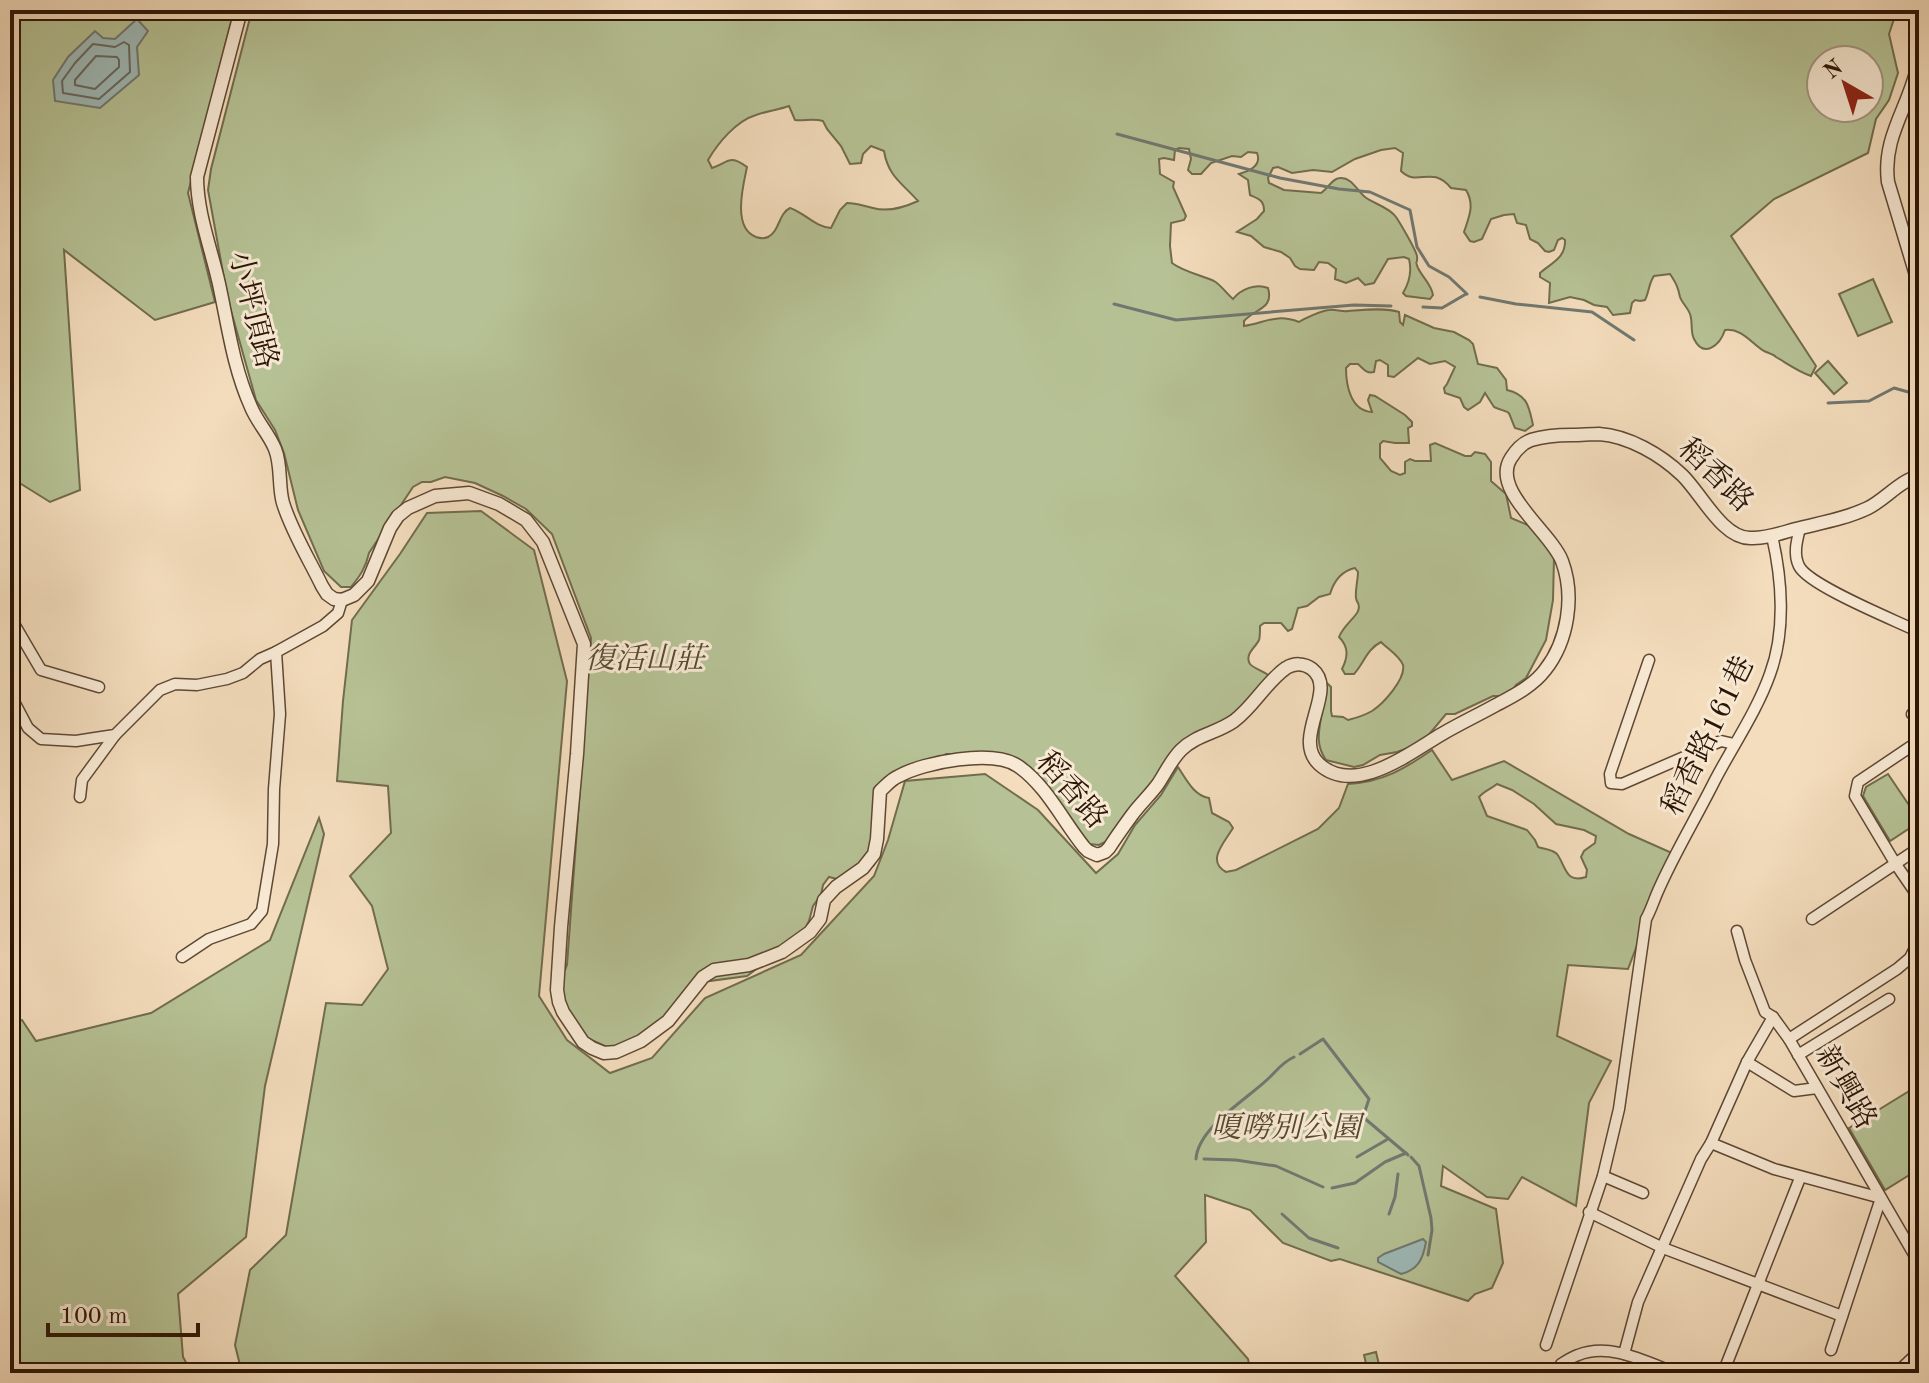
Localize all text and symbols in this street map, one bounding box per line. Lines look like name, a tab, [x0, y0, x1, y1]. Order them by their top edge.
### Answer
north arrow	[1805, 44, 1885, 124]
text: N	[1820, 56, 1847, 84]
street label: 小坪頂路	[223, 247, 284, 372]
street label: 稻香路	[1672, 432, 1760, 518]
park label: 復活山莊	[585, 642, 710, 675]
street label: 稻香路161巷	[1655, 651, 1760, 820]
street label: 稻香路	[1030, 745, 1114, 835]
street label: 新興路	[1810, 1040, 1883, 1134]
park label: 嗄嘮別公園	[1211, 1111, 1365, 1144]
scale bar	[48, 1287, 198, 1337]
text: 100 m	[60, 1305, 128, 1329]

